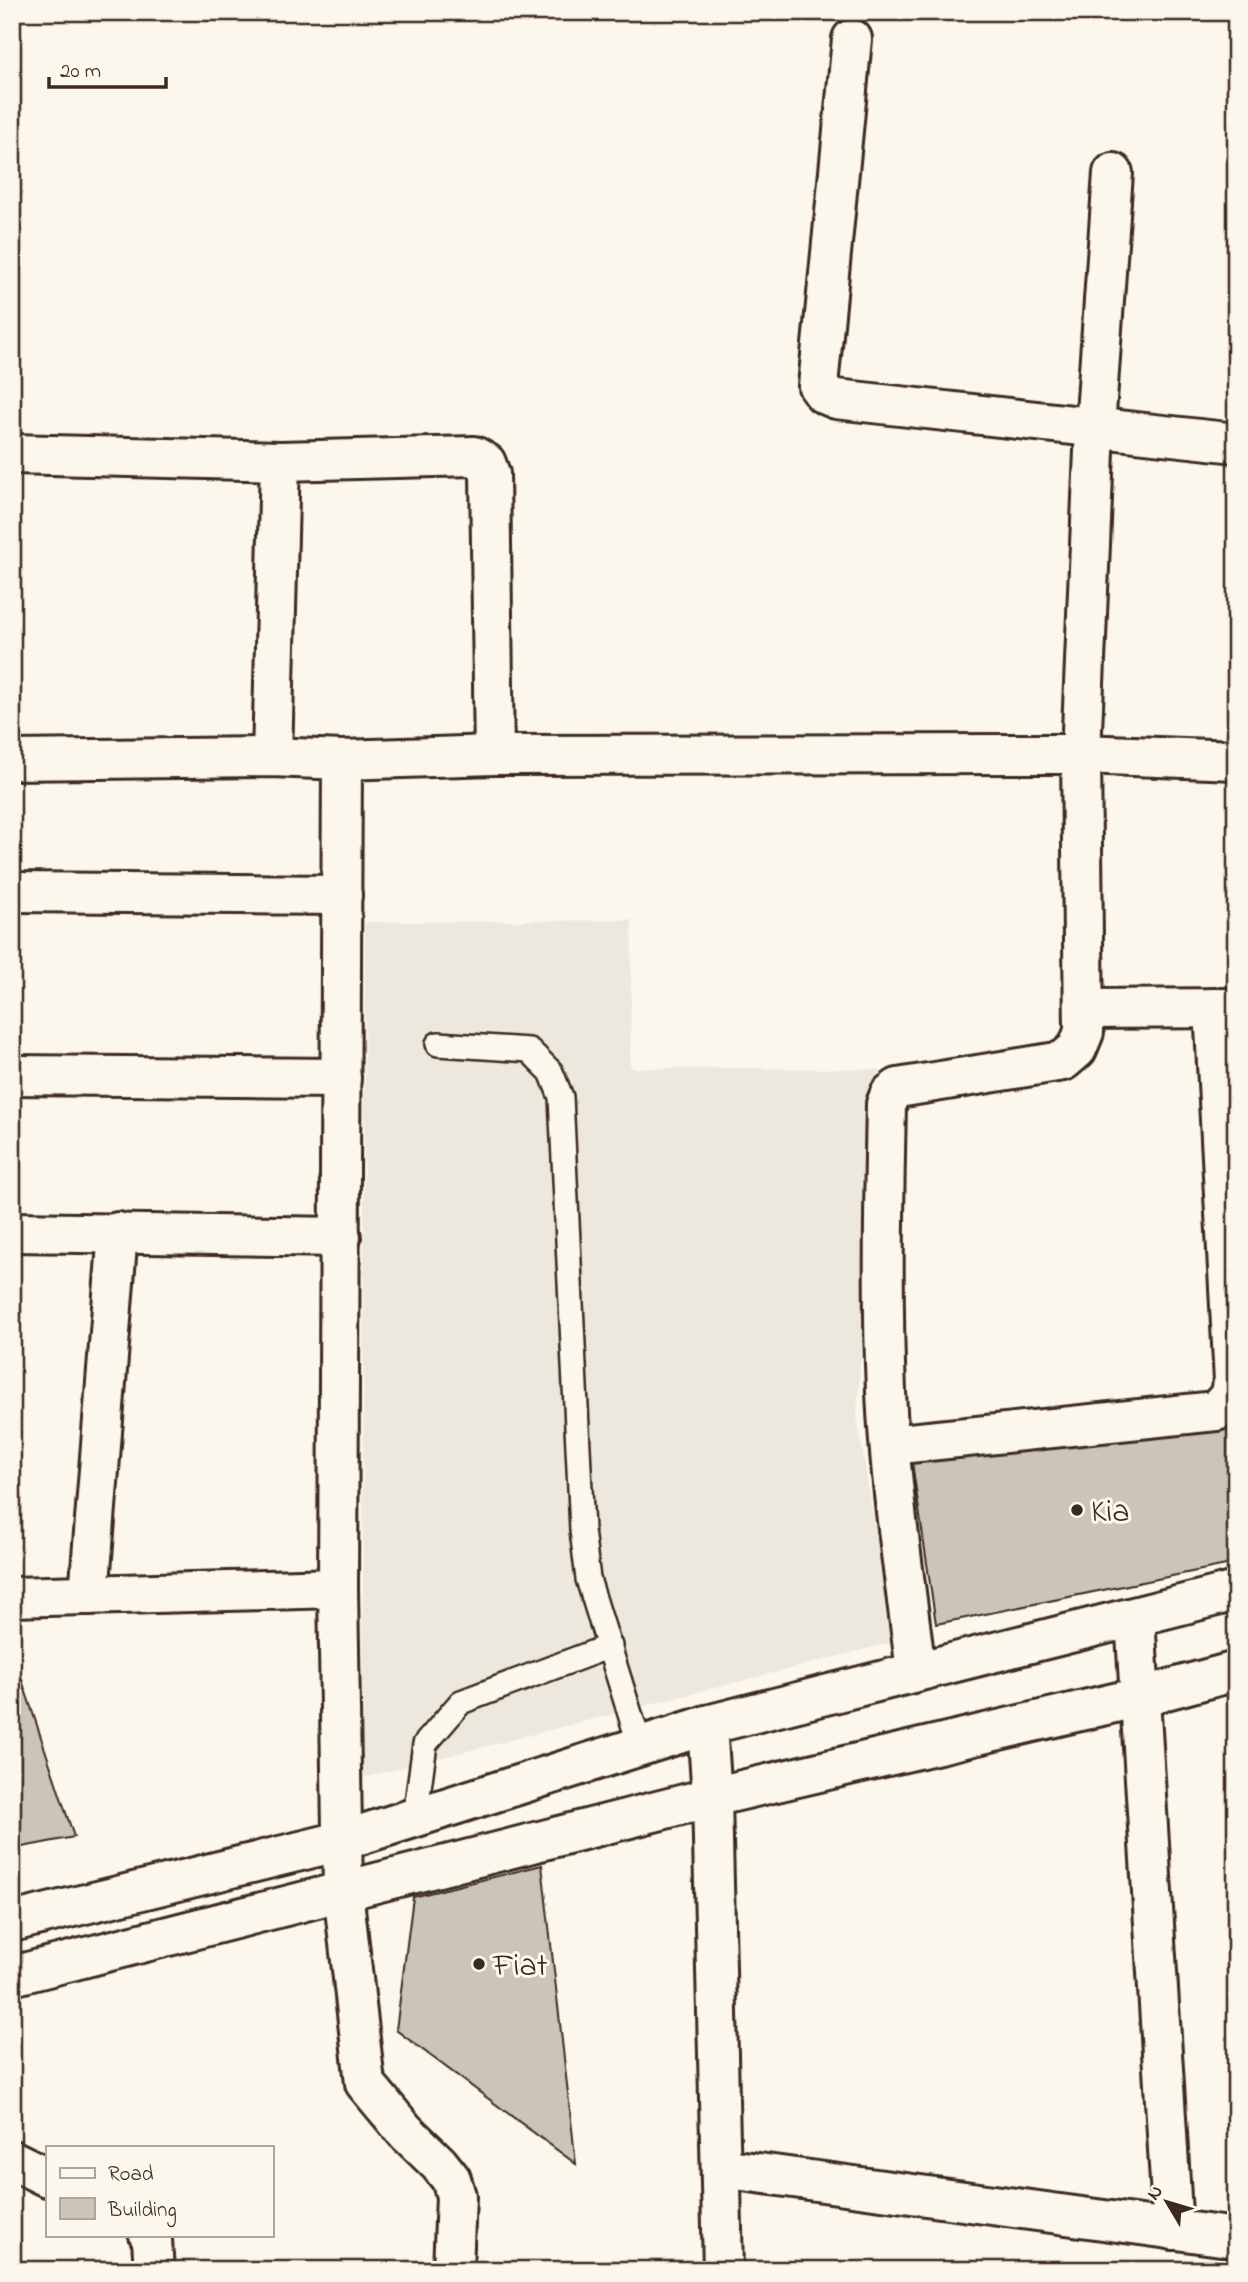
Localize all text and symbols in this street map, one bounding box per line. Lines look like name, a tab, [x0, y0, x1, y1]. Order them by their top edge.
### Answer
scale bar	[49, 46, 166, 90]
text: 20 m	[60, 57, 101, 87]
place label: Kia	[1091, 1490, 1130, 1537]
marker: Kia	[1069, 1502, 1085, 1518]
place label: Fiat	[492, 1944, 548, 1991]
marker: Fiat	[471, 1956, 487, 1972]
legend	[46, 2146, 273, 2236]
text: Road	[108, 2160, 154, 2190]
north arrow	[1132, 2166, 1202, 2236]
text: N	[1141, 2180, 1170, 2206]
text: Building	[107, 2196, 177, 2228]

